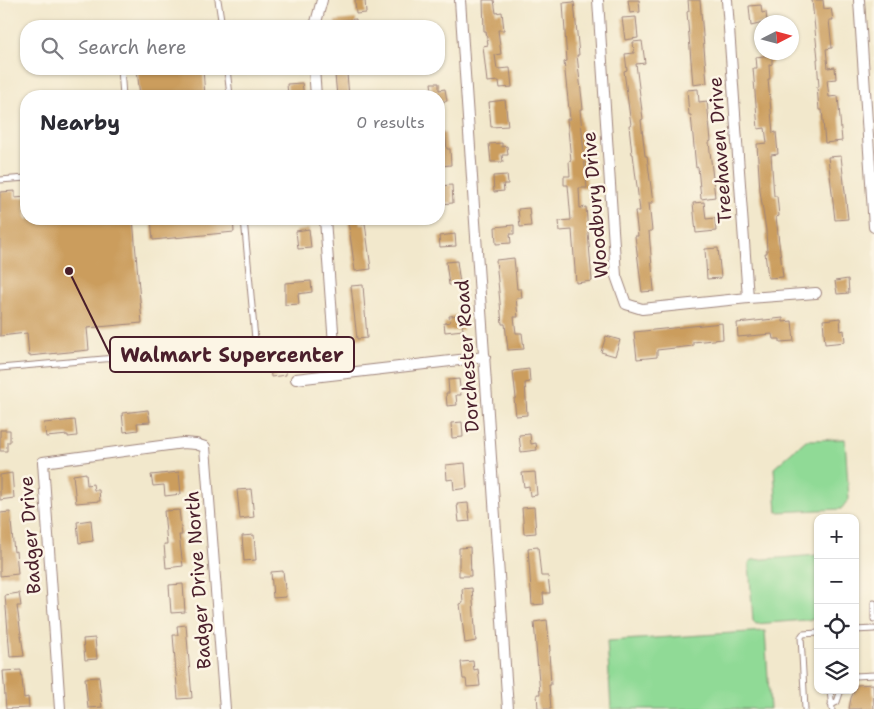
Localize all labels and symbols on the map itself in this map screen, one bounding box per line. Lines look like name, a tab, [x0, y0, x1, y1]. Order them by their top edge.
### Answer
north arrow	[754, 15, 799, 60]
street label: Treehaven Drive	[702, 76, 738, 224]
street label: Woodbury Drive	[576, 131, 614, 279]
street label: Dorchester Road	[449, 279, 485, 433]
callout: Walmart Supercenter	[110, 337, 354, 372]
text: Walmart Supercenter	[120, 342, 344, 368]
street label: Badger Drive	[13, 475, 47, 595]
street label: Badger Drive North	[179, 490, 217, 670]

